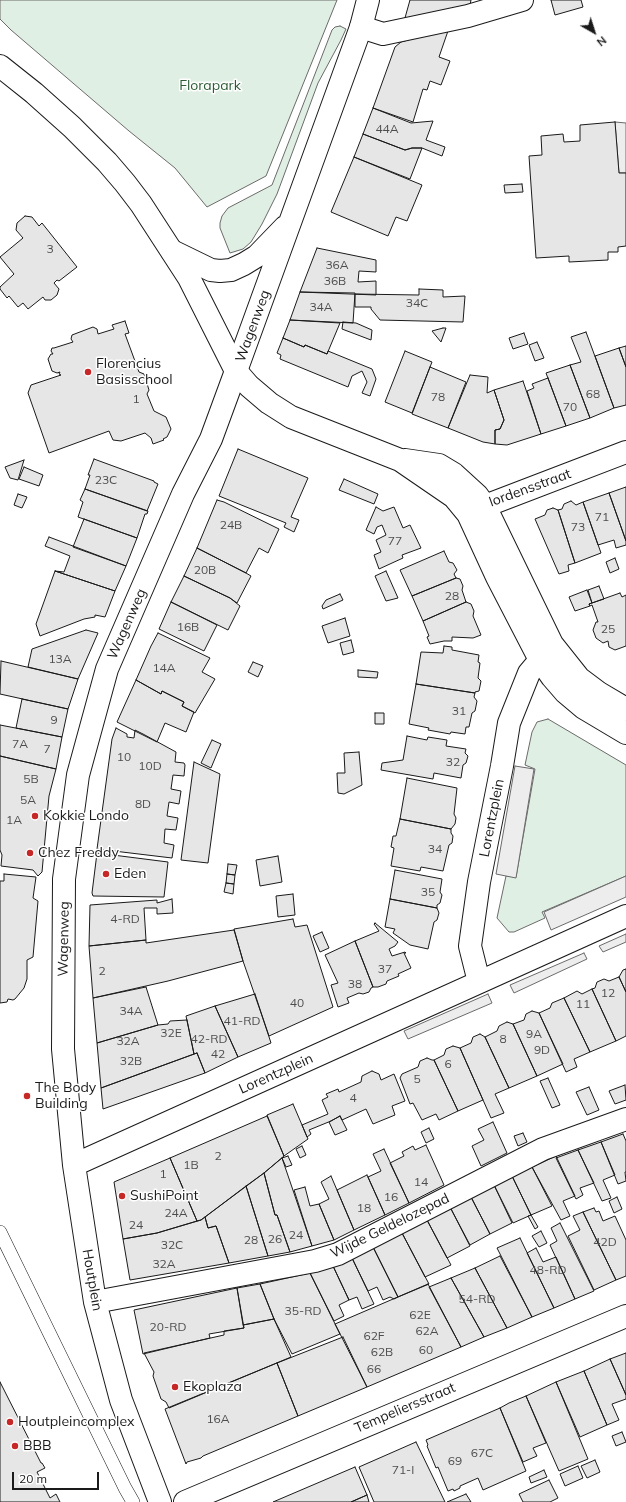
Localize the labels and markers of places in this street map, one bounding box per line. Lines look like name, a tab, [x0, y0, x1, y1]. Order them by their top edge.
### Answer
place label: Florencius Basisschool	[96, 356, 173, 388]
marker: Florencius Basisschool	[83, 367, 93, 377]
place label: Kokkie Londo	[43, 808, 129, 824]
marker: Kokkie Londo	[30, 811, 40, 821]
place label: Chez Freddy	[38, 845, 119, 861]
marker: Chez Freddy	[25, 848, 35, 858]
place label: Eden	[114, 866, 146, 882]
marker: Eden	[101, 869, 111, 879]
place label: The Body Building	[35, 1080, 96, 1112]
marker: The Body Building	[22, 1091, 32, 1101]
place label: SushiPoint	[130, 1188, 199, 1204]
marker: SushiPoint	[117, 1191, 127, 1201]
place label: Ekoplaza	[183, 1379, 242, 1395]
marker: Ekoplaza	[170, 1382, 180, 1392]
place label: Houtpleincomplex	[18, 1414, 134, 1430]
marker: Houtpleincomplex	[5, 1417, 15, 1427]
place label: BBB	[23, 1438, 52, 1454]
marker: BBB	[10, 1441, 20, 1451]

